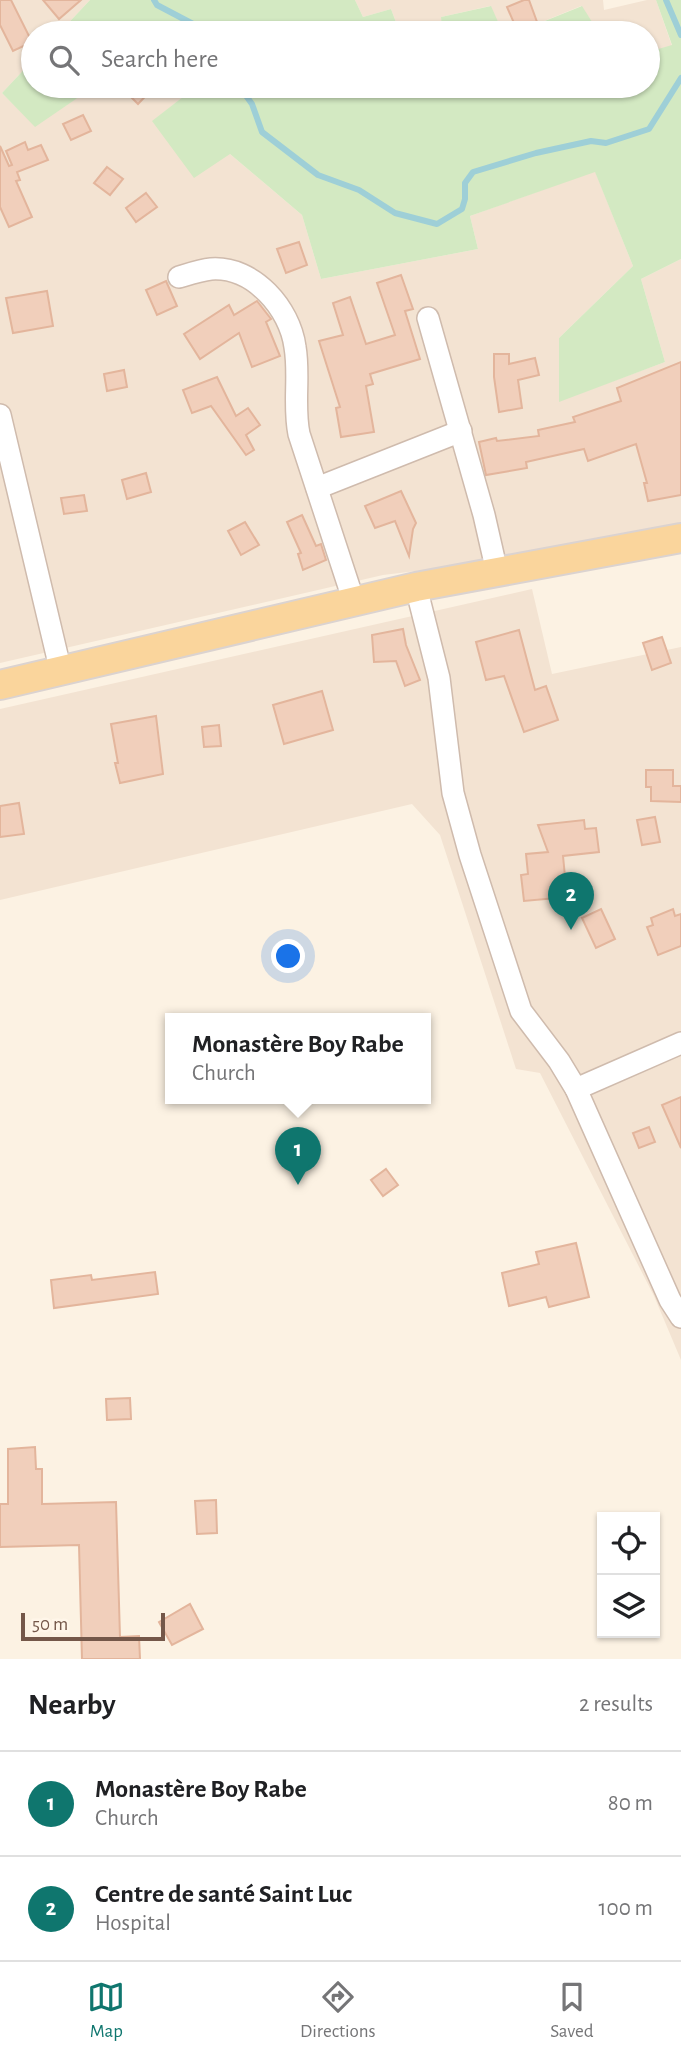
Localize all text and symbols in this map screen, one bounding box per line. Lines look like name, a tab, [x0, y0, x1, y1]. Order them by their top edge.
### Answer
search box	[21, 21, 660, 98]
icon: search	[45, 41, 83, 79]
text: Search here	[101, 46, 219, 72]
pin: 2	[548, 872, 594, 930]
your location	[271, 939, 305, 973]
popup	[165, 1013, 431, 1104]
text: Monastère Boy Rabe	[192, 1031, 404, 1057]
text: Church	[192, 1062, 256, 1085]
pin: 1	[275, 1127, 321, 1185]
map controls	[597, 1512, 660, 1638]
button: locate	[597, 1512, 660, 1575]
button: layers	[597, 1575, 660, 1638]
scale bar	[21, 1610, 164, 1642]
text: 50 m	[32, 1615, 68, 1634]
text: Nearby	[28, 1690, 116, 1720]
text: 2 results	[579, 1693, 653, 1716]
text: Monastère Boy Rabe	[95, 1776, 307, 1802]
text: 1	[47, 1792, 55, 1815]
text: 80 m	[608, 1792, 653, 1815]
text: Church	[95, 1807, 159, 1830]
text: Centre de santé Saint Luc	[95, 1881, 352, 1907]
text: 2	[46, 1897, 56, 1920]
text: 100 m	[599, 1897, 653, 1920]
text: Hospital	[95, 1912, 171, 1935]
tab: Map	[87, 1978, 125, 2043]
tab: Directions	[300, 1978, 376, 2043]
tab: Saved	[550, 1978, 594, 2043]

